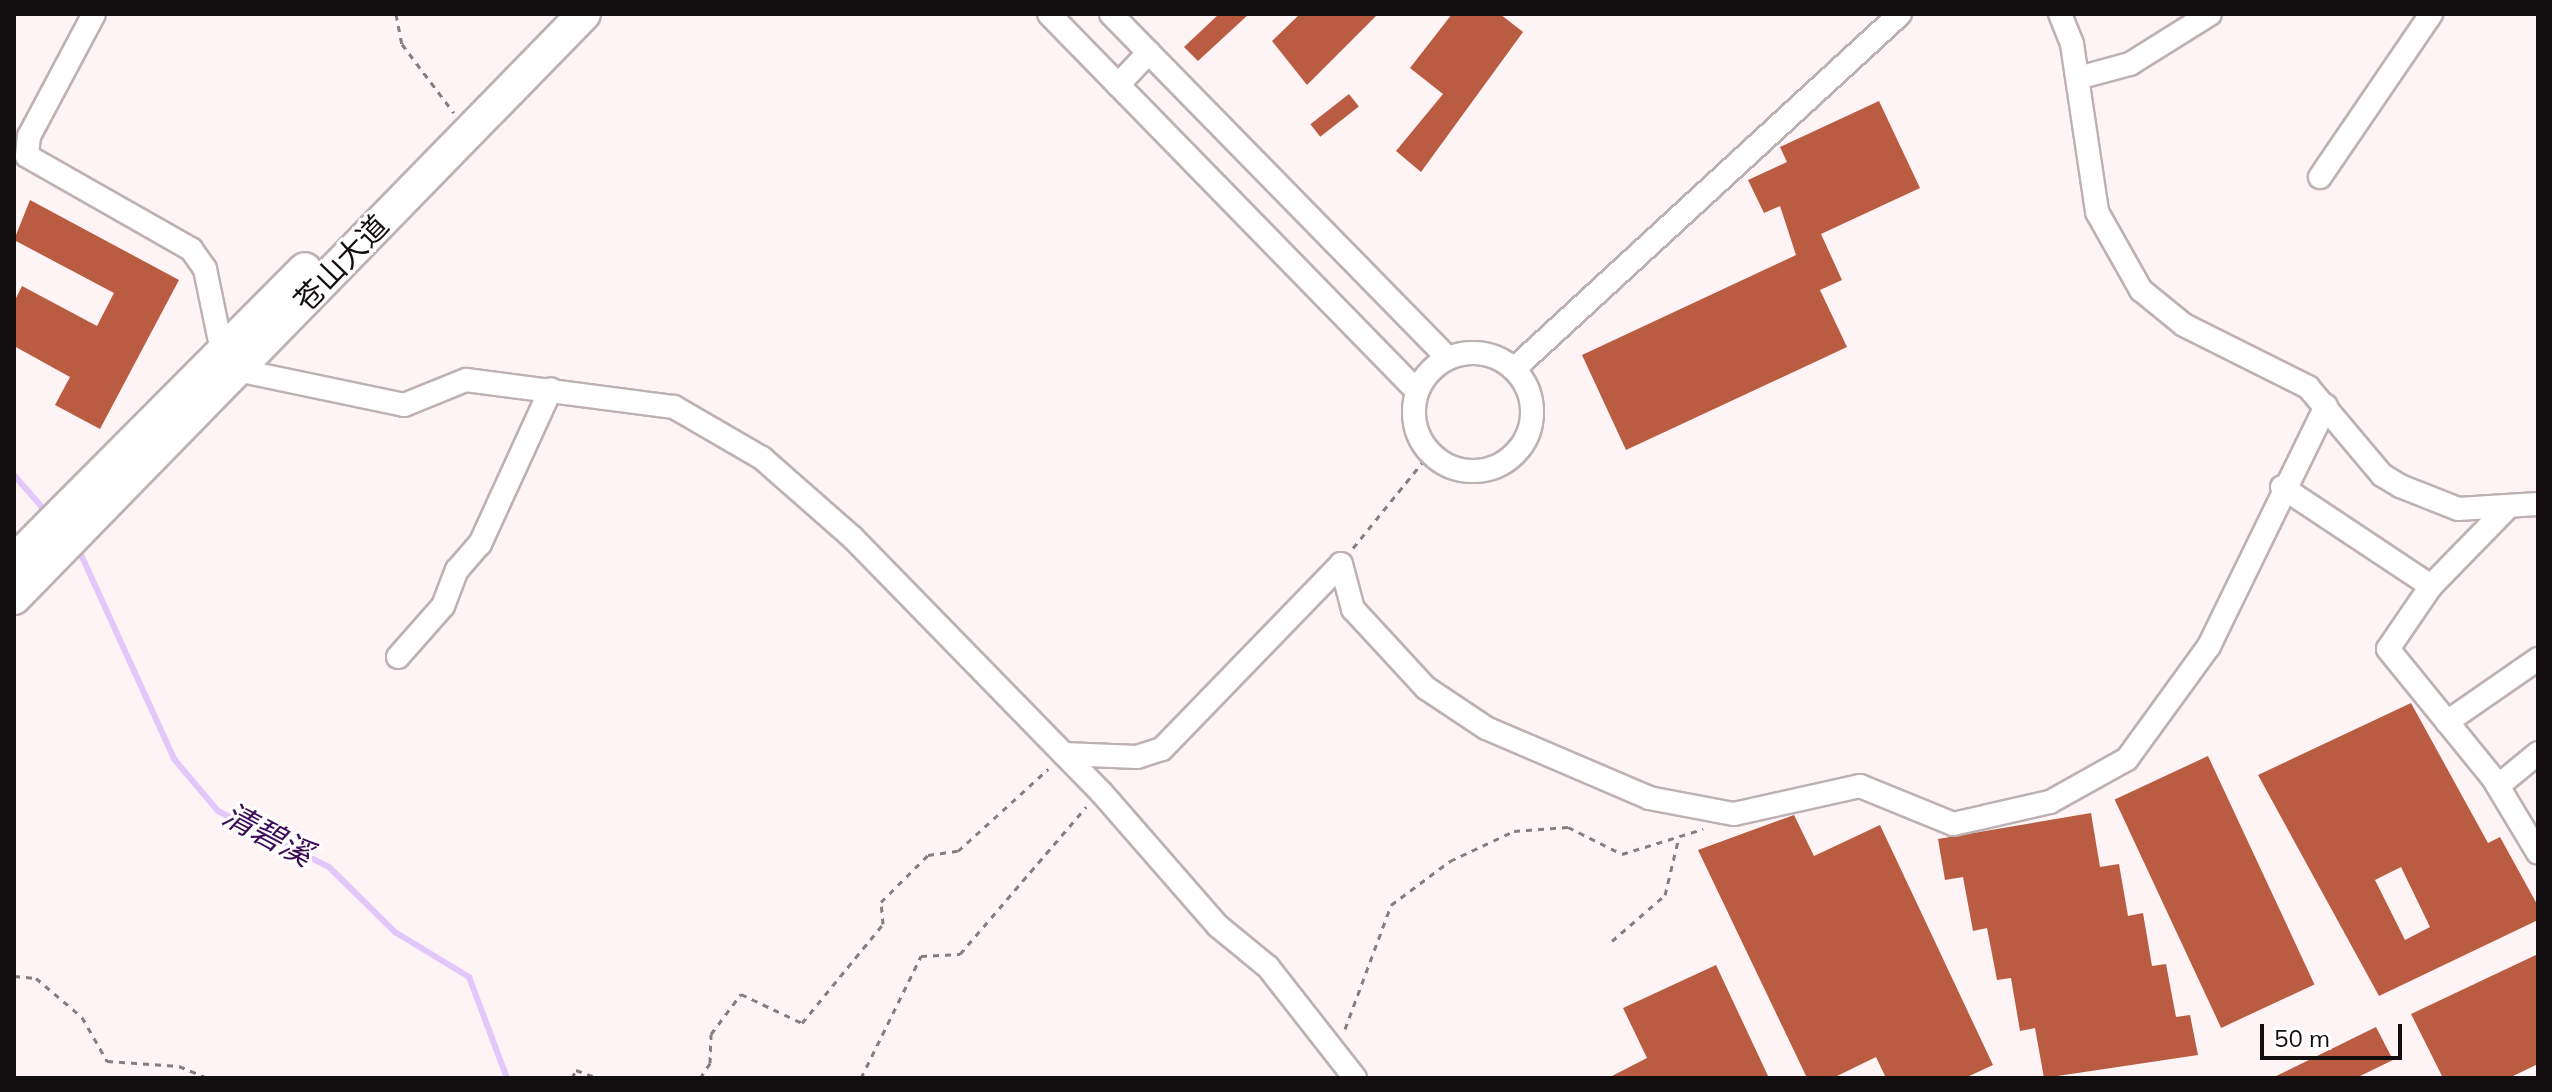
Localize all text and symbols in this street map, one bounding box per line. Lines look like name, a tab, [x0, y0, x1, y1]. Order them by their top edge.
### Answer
street label: 苍山大道	[286, 207, 396, 319]
water label: 清碧溪	[217, 795, 319, 873]
scale bar	[2264, 1008, 2406, 1058]
text: 50 m	[2274, 1023, 2330, 1053]

